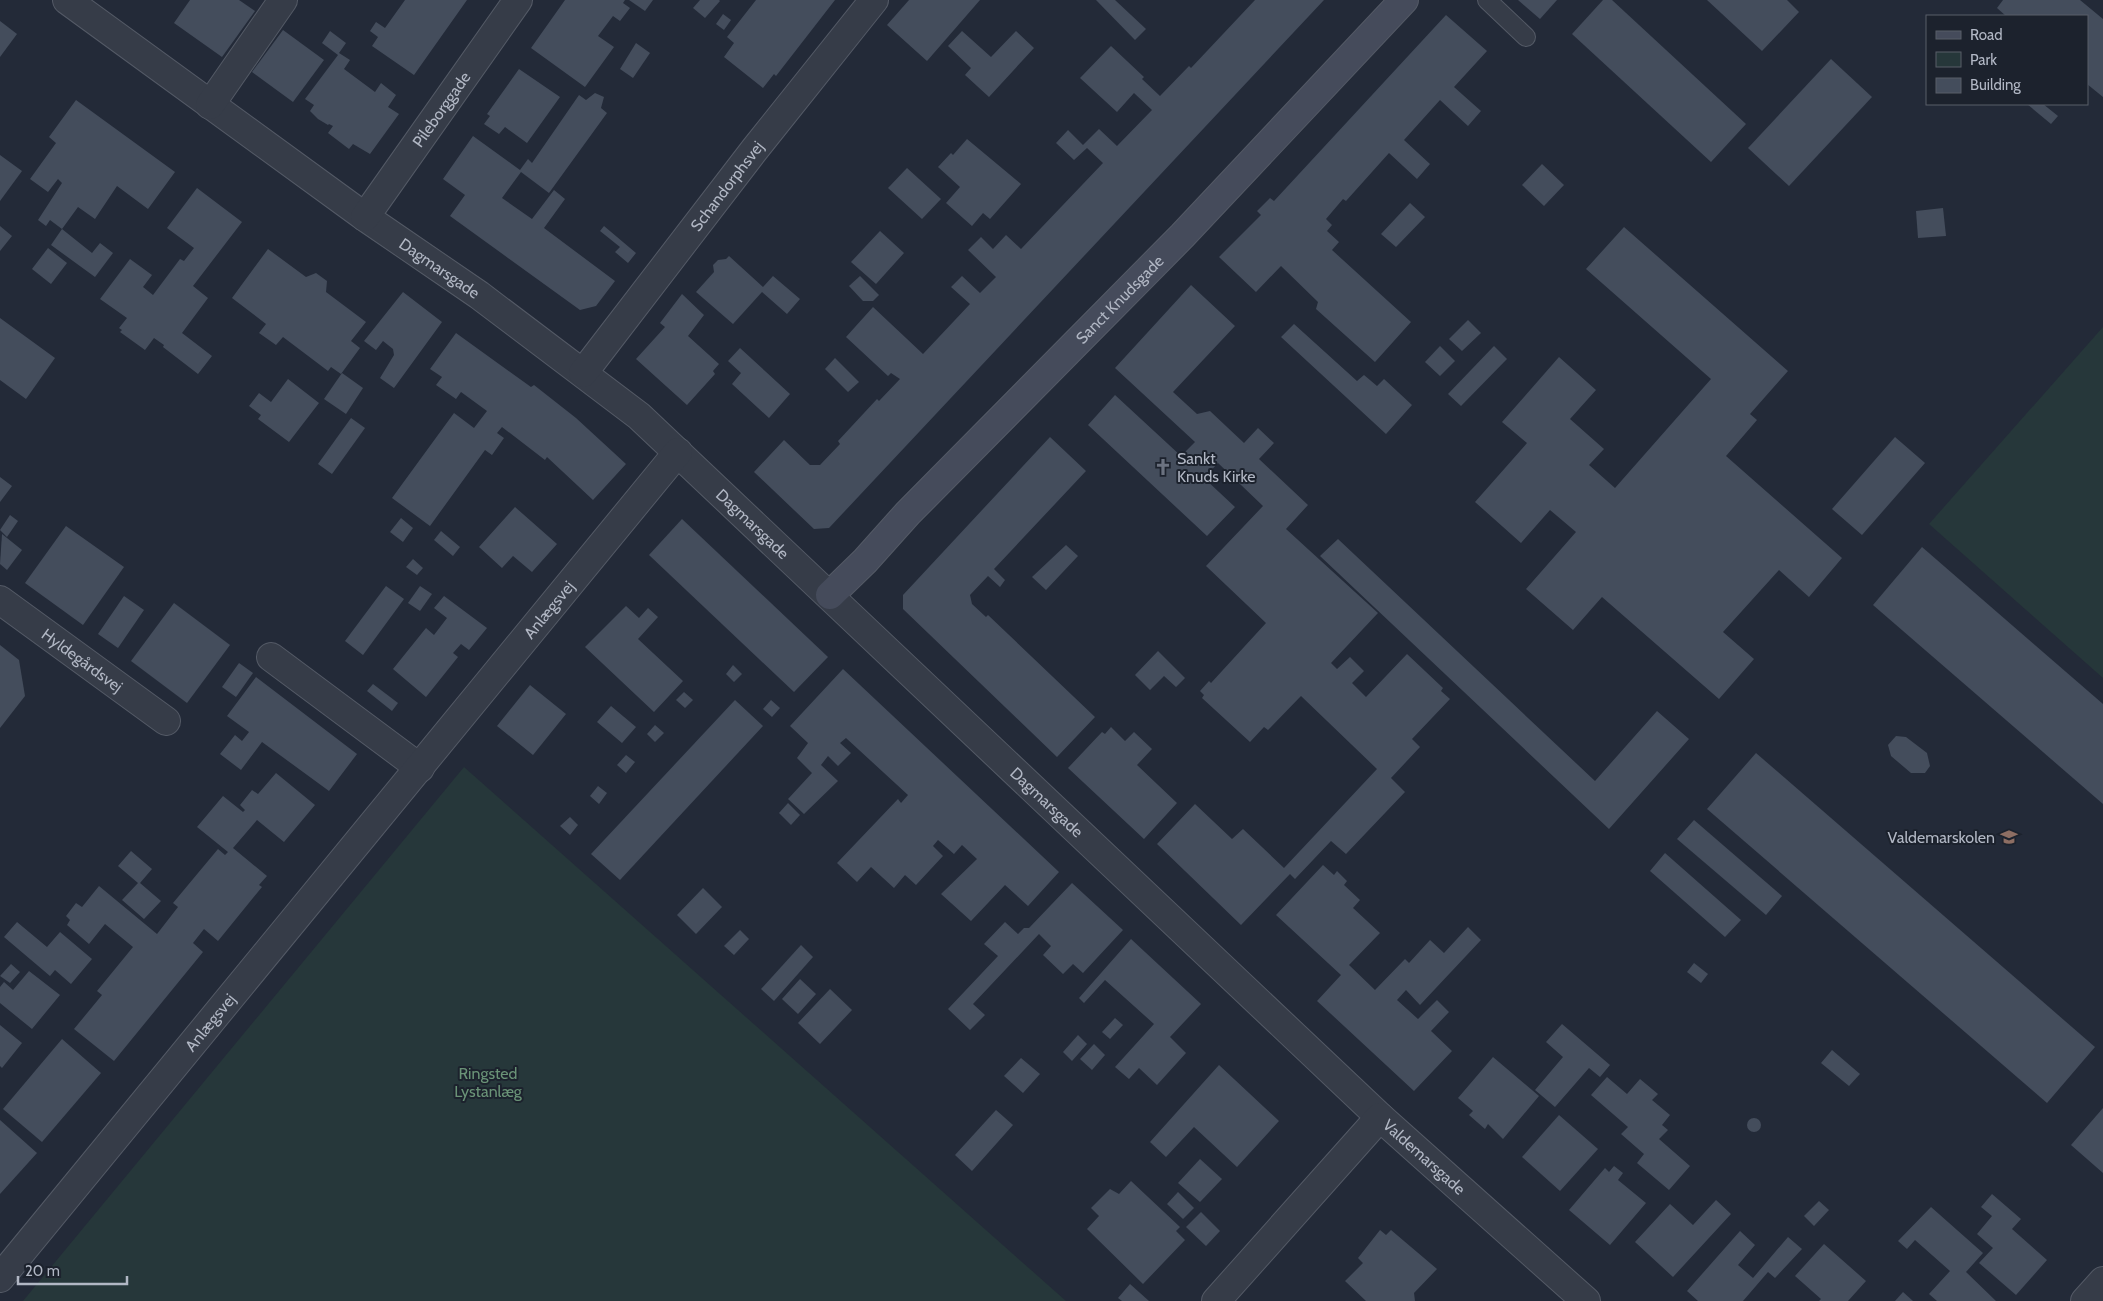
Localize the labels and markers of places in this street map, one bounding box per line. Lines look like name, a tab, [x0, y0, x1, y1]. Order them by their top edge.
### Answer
place label: Sankt Knuds Kirke	[1177, 449, 1255, 486]
church icon: Sankt Knuds Kirke	[1153, 457, 1173, 477]
school or university icon: Valdemarskolen	[1999, 827, 2019, 847]
place label: Valdemarskolen	[1888, 828, 1995, 847]

